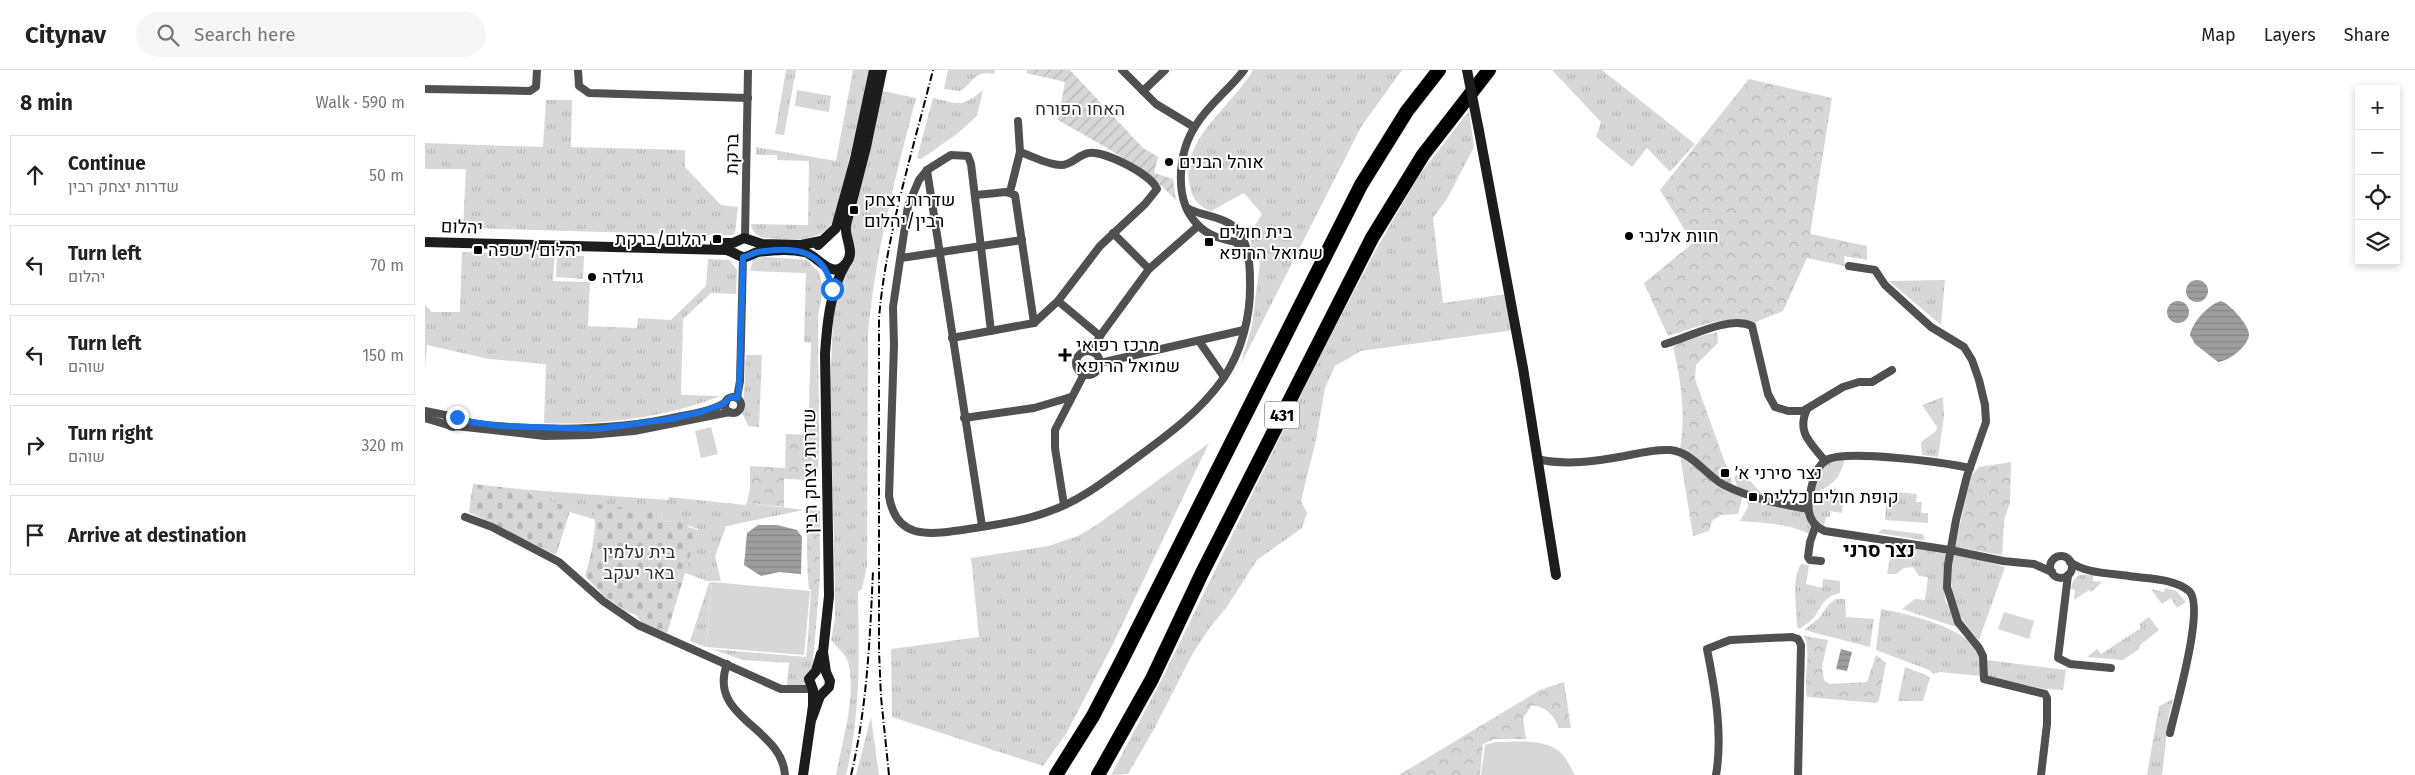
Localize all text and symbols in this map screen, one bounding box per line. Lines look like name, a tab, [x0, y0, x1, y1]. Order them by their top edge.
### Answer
search box	[136, 12, 486, 57]
text: Citynav	[25, 21, 106, 49]
icon: search	[154, 21, 182, 49]
text: Search here	[194, 23, 296, 46]
text: Map	[2201, 24, 2236, 46]
text: Layers	[2264, 24, 2316, 46]
text: Share	[2344, 24, 2390, 46]
map controls	[2355, 85, 2400, 265]
button: +	[2355, 85, 2400, 130]
text: 8 min	[20, 90, 73, 116]
text: Walk · 590 m	[315, 93, 405, 112]
park label: האחו הפורח	[1035, 98, 1125, 120]
button: −	[2355, 130, 2400, 175]
street label: ברקת	[721, 133, 743, 175]
place label: אוהל הבנים	[1179, 151, 1264, 173]
text: Continue	[68, 152, 146, 175]
marker: אוהל הבנים	[1163, 156, 1175, 168]
icon: ahead	[21, 161, 49, 189]
text: 50 m	[369, 166, 404, 185]
button: locate	[2355, 175, 2400, 220]
text: שדרות יצחק רבין	[68, 177, 179, 196]
place label: שדרות יצחק רבין/יהלום	[864, 189, 955, 232]
marker: שדרות יצחק רבין/יהלום	[848, 204, 860, 216]
street label: יהלום	[441, 215, 483, 239]
button: layers	[2355, 220, 2400, 265]
place label: בית חולים שמואל הרופא	[1219, 221, 1323, 264]
place label: חוות אלנבי	[1639, 225, 1719, 247]
place label: יהלום/ברקת	[615, 228, 707, 250]
marker: חוות אלנבי	[1623, 230, 1635, 242]
marker: יהלום/ברקת	[711, 233, 723, 245]
marker: בית חולים שמואל הרופא	[1203, 236, 1215, 248]
place label: יהלום/ישפה	[488, 239, 581, 261]
text: Turn left	[68, 242, 142, 265]
marker: יהלום/ישפה	[472, 244, 484, 256]
icon: left	[21, 251, 49, 279]
text: 70 m	[370, 256, 404, 275]
place label: גולדה	[602, 266, 644, 288]
text: יהלום	[68, 267, 105, 286]
marker: גולדה	[586, 271, 598, 283]
route start	[821, 278, 844, 301]
text: Turn left	[68, 332, 142, 355]
place label: מרכז רפואי שמואל הרופא	[1076, 334, 1180, 377]
icon: left	[21, 341, 49, 369]
text: 150 m	[362, 346, 404, 365]
marker: מרכז רפואי שמואל הרופא	[1058, 348, 1072, 362]
text: שוהם	[68, 357, 105, 376]
road number: 431	[1265, 402, 1299, 428]
route end	[446, 406, 469, 429]
street label: שדרות יצחק רבין	[798, 408, 822, 534]
text: Turn right	[68, 422, 153, 445]
icon: right	[21, 431, 49, 459]
text: 320 m	[361, 436, 404, 455]
text: שוהם	[68, 447, 105, 466]
place label: נצר סירני א׳	[1735, 462, 1822, 484]
marker: נצר סירני א׳	[1719, 467, 1731, 479]
place label: קופת חולים כללית	[1763, 486, 1899, 508]
marker: קופת חולים כללית	[1747, 491, 1759, 503]
icon: arrive	[21, 521, 49, 549]
text: Arrive at destination	[68, 524, 247, 547]
district label: נצר סרני	[1843, 538, 1915, 562]
park label: בית עלמין באר יעקב	[603, 541, 676, 584]

